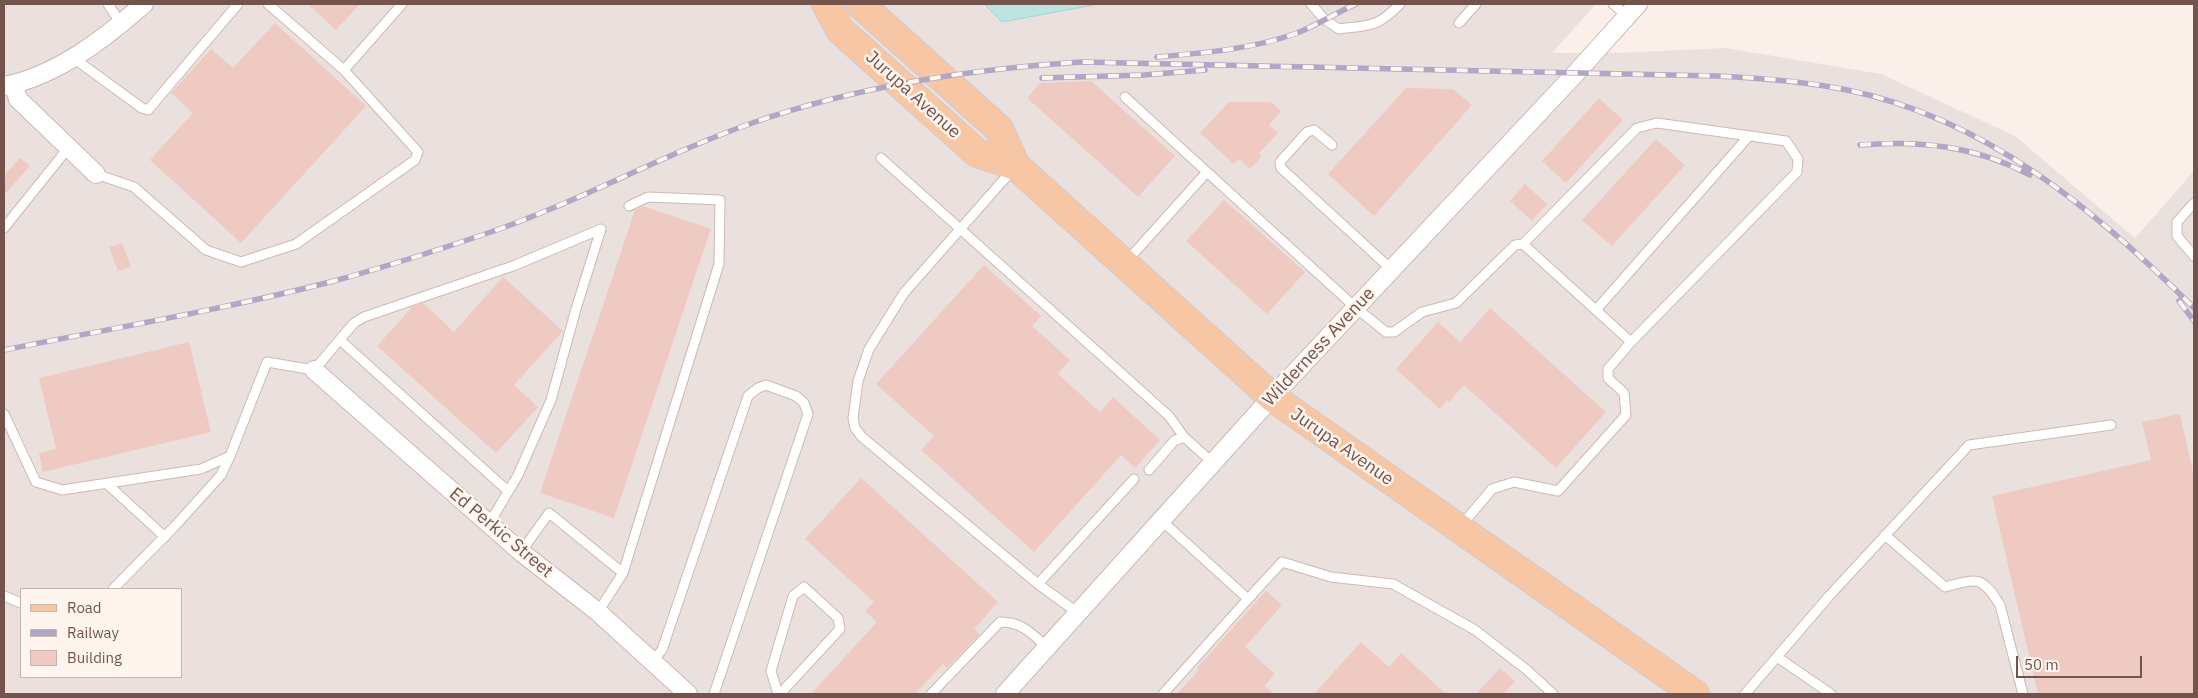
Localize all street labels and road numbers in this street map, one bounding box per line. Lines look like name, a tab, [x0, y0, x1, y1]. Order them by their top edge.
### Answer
street label: Jurupa Avenue	[861, 47, 965, 143]
street label: Wilderness Avenue	[1259, 283, 1379, 411]
street label: Jurupa Avenue	[1286, 404, 1398, 490]
street label: Ed Perkic Street	[445, 483, 557, 583]

